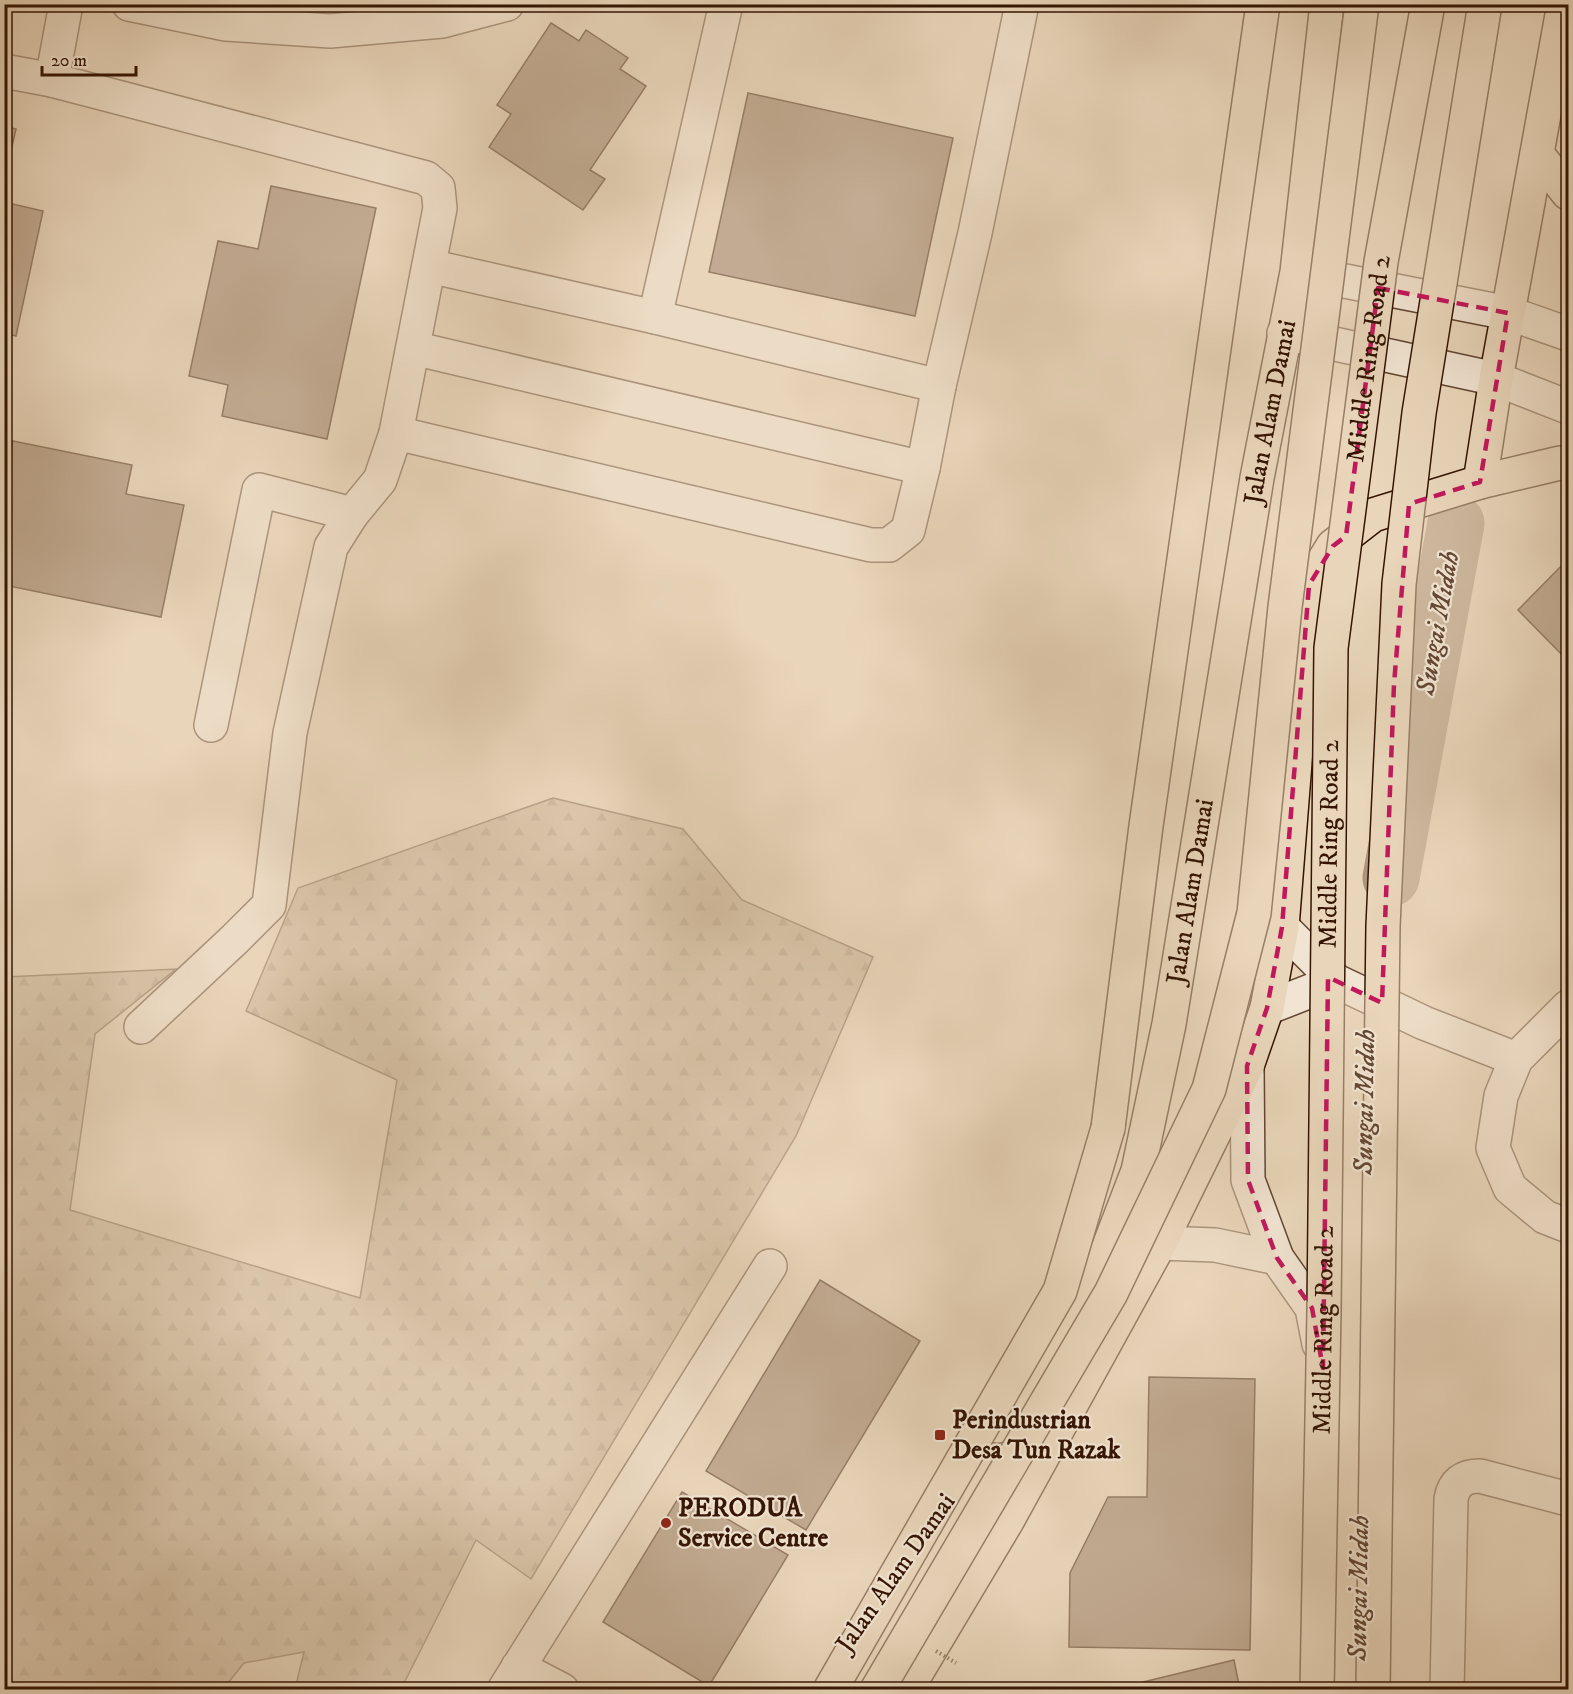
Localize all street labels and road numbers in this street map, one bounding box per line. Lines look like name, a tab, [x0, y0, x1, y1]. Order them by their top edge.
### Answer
street label: Middle Ring Road 2	[1339, 252, 1399, 464]
street label: Jalan Alam Damai	[1236, 317, 1304, 509]
street label: Middle Ring Road 2	[1311, 739, 1347, 949]
street label: Jalan Alam Damai	[1159, 796, 1222, 988]
street label: Middle Ring Road 2	[1305, 1225, 1341, 1435]
street label: Jalan Alam Damai	[828, 1487, 963, 1661]

